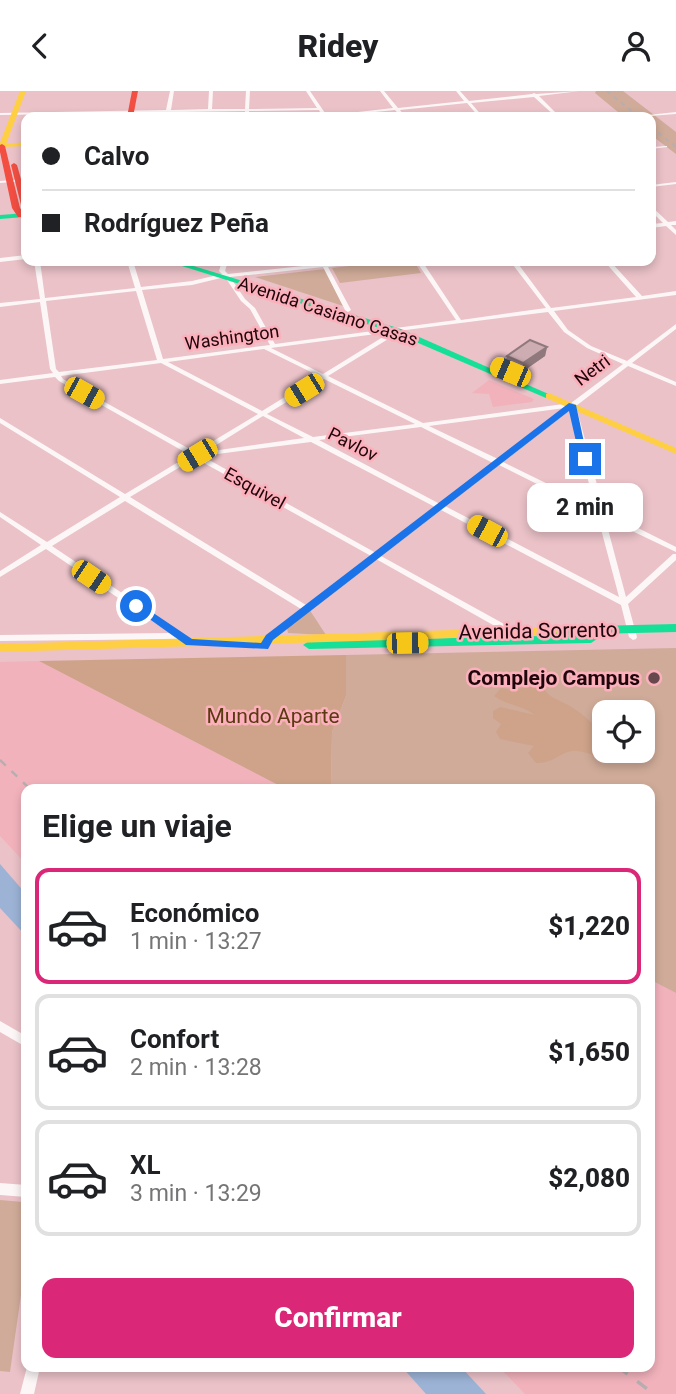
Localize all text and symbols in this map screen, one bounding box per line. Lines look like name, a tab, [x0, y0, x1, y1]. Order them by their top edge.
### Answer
icon: back	[21, 27, 59, 65]
text: Ridey	[298, 27, 378, 65]
icon: person	[617, 27, 655, 65]
text: Calvo	[84, 141, 149, 171]
text: Rodríguez Peña	[84, 208, 269, 238]
street label: Avenida Casiano Casas	[235, 272, 421, 350]
street label: Washington	[183, 320, 281, 354]
street label: Netri	[570, 350, 614, 390]
car	[487, 354, 534, 390]
car	[281, 370, 328, 410]
car	[61, 374, 108, 412]
street label: Pavlov	[325, 423, 382, 465]
car	[174, 435, 221, 475]
route end	[569, 443, 601, 475]
street label: Esquivel	[221, 463, 289, 513]
callout: 2 min	[527, 483, 643, 533]
text: 2 min	[556, 494, 614, 521]
car	[464, 512, 511, 550]
car	[68, 557, 115, 597]
route start	[120, 590, 152, 622]
street label: Avenida Sorrento	[458, 618, 618, 644]
car	[386, 632, 429, 654]
place label: Complejo Campus	[467, 666, 640, 690]
marker: Complejo Campus	[646, 670, 662, 686]
map controls	[592, 700, 655, 763]
button: locate	[592, 700, 655, 763]
park label: Mundo Aparte	[206, 704, 340, 728]
text: Elige un viaje	[42, 807, 232, 845]
icon: car	[46, 895, 109, 958]
text: Económico	[130, 898, 259, 928]
text: $1,220	[548, 911, 630, 941]
text: 1 min · 13:27	[130, 928, 262, 955]
icon: car	[46, 1021, 109, 1084]
text: Confort	[130, 1024, 219, 1054]
text: $1,650	[548, 1037, 630, 1067]
text: 2 min · 13:28	[130, 1054, 262, 1081]
icon: car	[46, 1147, 109, 1210]
text: XL	[130, 1150, 161, 1180]
text: $2,080	[548, 1163, 630, 1193]
text: 3 min · 13:29	[130, 1180, 262, 1207]
button: Confirmar	[42, 1278, 634, 1358]

